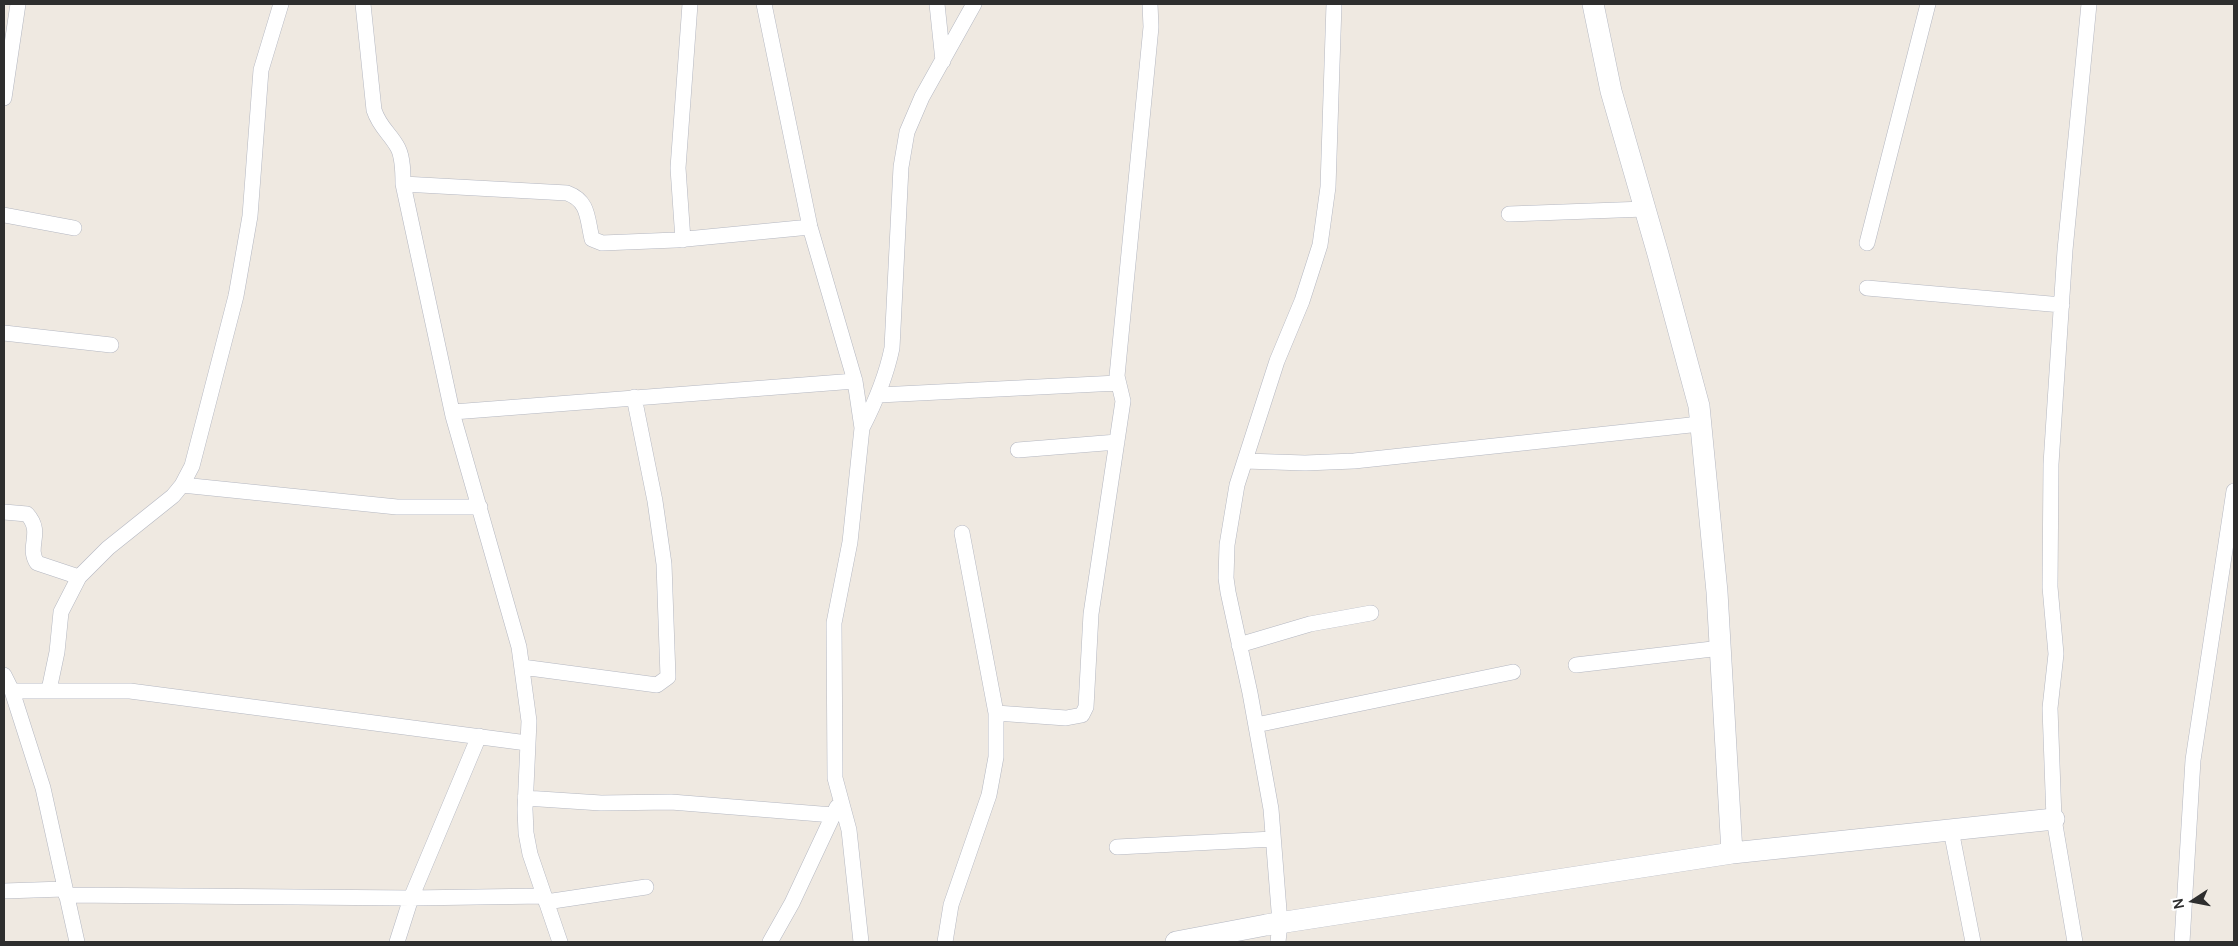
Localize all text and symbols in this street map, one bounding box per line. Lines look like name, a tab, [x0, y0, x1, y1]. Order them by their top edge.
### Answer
north arrow	[2168, 876, 2218, 926]
text: N	[2167, 897, 2188, 911]

